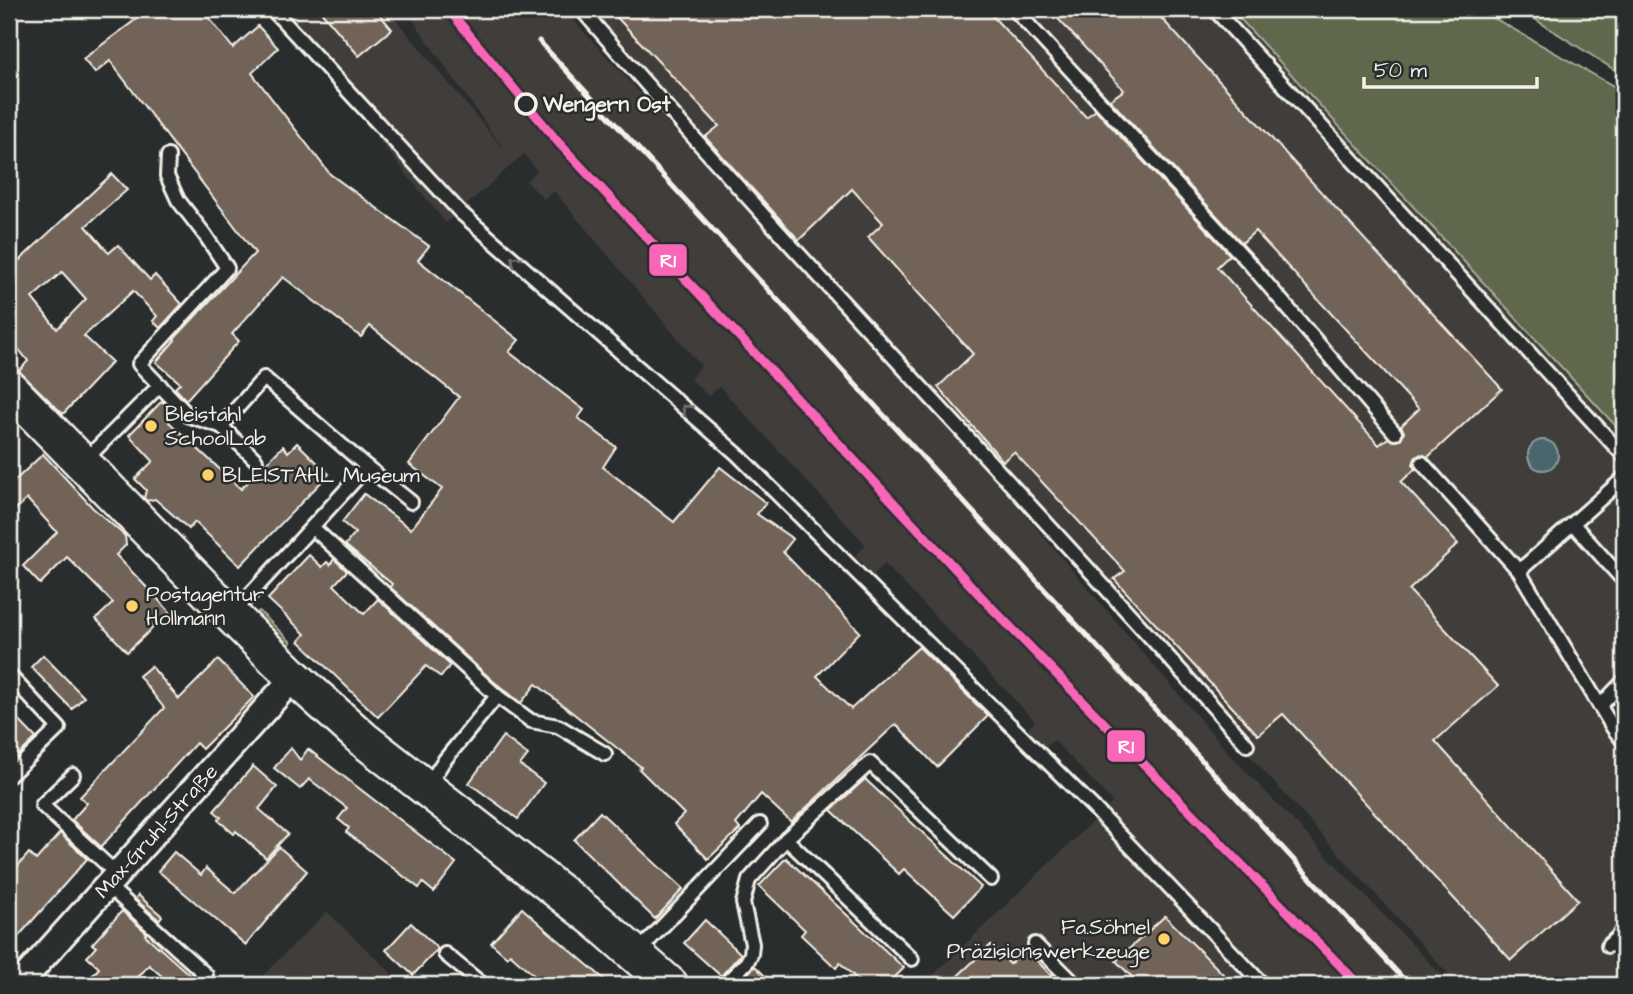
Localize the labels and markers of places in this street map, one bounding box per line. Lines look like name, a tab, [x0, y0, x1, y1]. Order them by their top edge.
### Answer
place label: Wengern Ost	[542, 90, 671, 121]
marker: Wengern Ost	[515, 93, 537, 115]
place label: Bleistahl SchoolLab	[165, 400, 266, 453]
marker: Bleistahl SchoolLab	[143, 418, 159, 434]
place label: BLEISTAHL Museum	[222, 461, 420, 490]
marker: BLEISTAHL Museum	[200, 467, 216, 483]
place label: Postagentur Hollmann	[146, 580, 265, 633]
marker: Postagentur Hollmann	[124, 598, 140, 614]
place label: Fa.Söhnel Präzisionswerkzeuge	[947, 913, 1150, 968]
marker: Fa.Söhnel Präzisionswerkzeuge	[1156, 931, 1172, 947]

